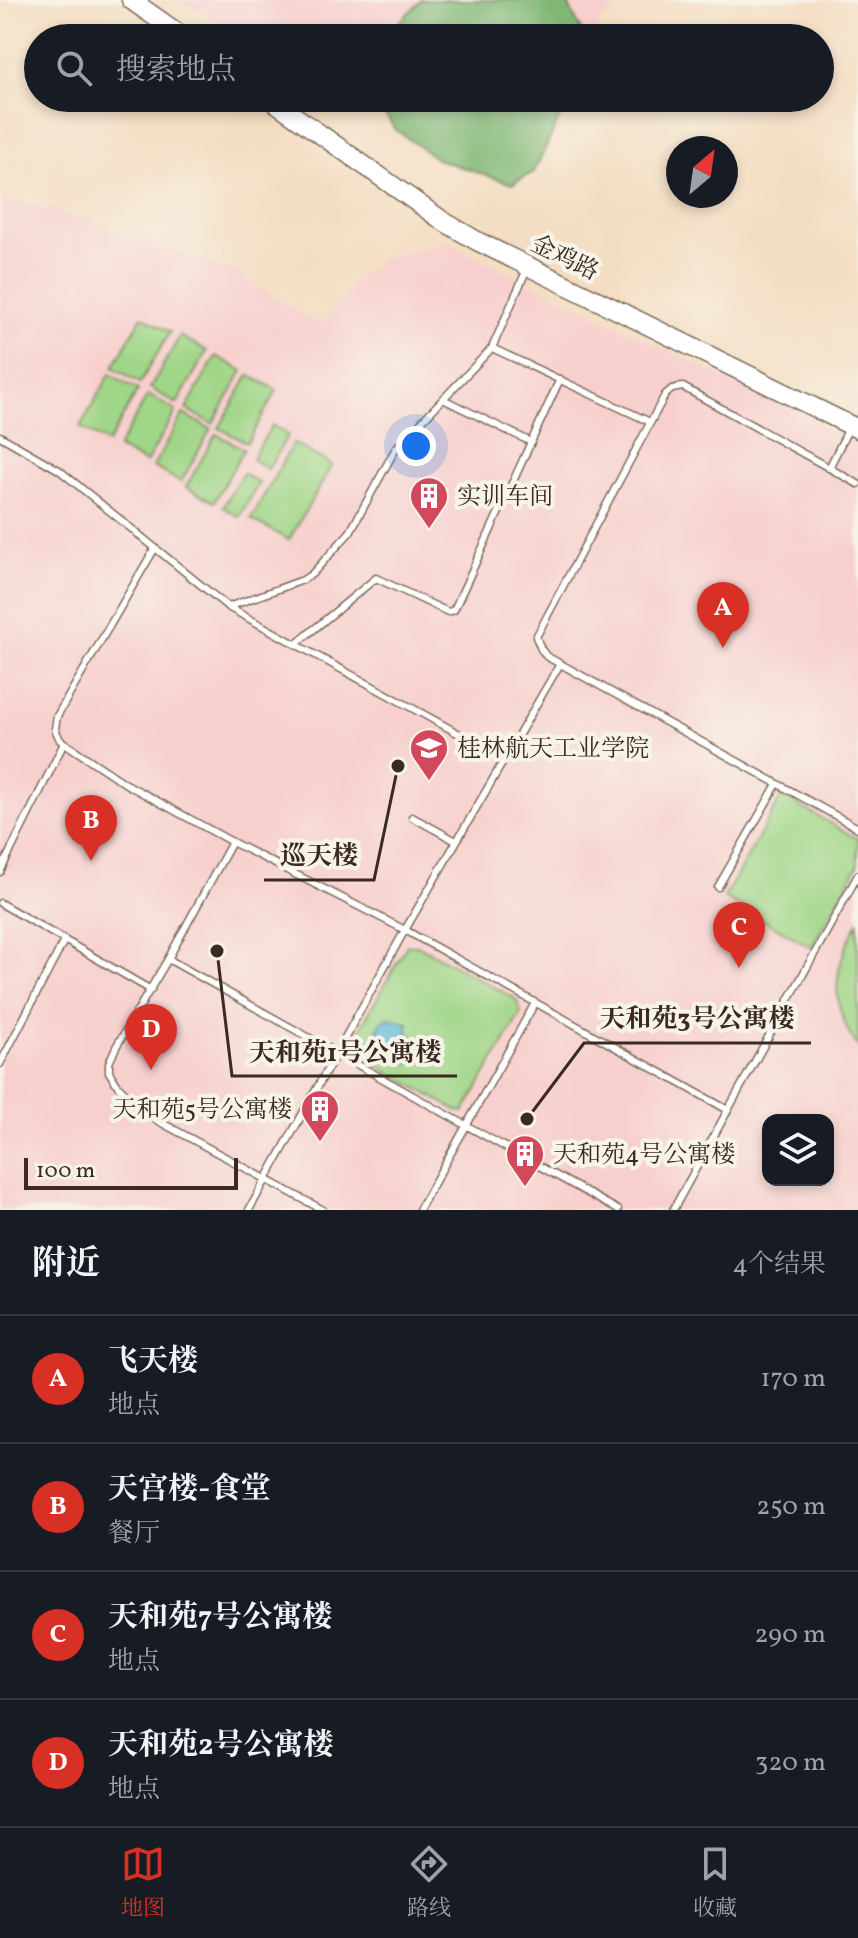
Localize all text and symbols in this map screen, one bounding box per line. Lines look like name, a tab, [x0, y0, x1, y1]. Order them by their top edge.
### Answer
search box	[24, 24, 834, 112]
icon: search	[52, 46, 96, 90]
text: 搜索地点	[116, 50, 236, 92]
north arrow	[666, 136, 738, 208]
street label: 金鸡路	[524, 228, 604, 290]
your location	[396, 426, 436, 466]
building icon: 实训车间	[408, 475, 450, 530]
place label: 实训车间	[457, 481, 553, 515]
pin: A	[697, 582, 749, 648]
school or university icon: 桂林航天工业学院	[408, 727, 450, 782]
place label: 桂林航天工业学院	[457, 733, 649, 767]
pin: B	[65, 795, 117, 861]
callout: 巡天楼	[264, 830, 374, 880]
text: 巡天楼	[280, 839, 358, 875]
pin: C	[713, 902, 765, 968]
callout: 天和苑3号公寓楼	[584, 993, 811, 1043]
text: 天和苑3号公寓楼	[599, 1002, 795, 1038]
pin: D	[125, 1004, 177, 1070]
callout: 天和苑1号公寓楼	[232, 1026, 457, 1076]
text: 天和苑1号公寓楼	[249, 1036, 441, 1072]
building icon: 天和苑5号公寓楼	[299, 1088, 341, 1143]
place label: 天和苑5号公寓楼	[112, 1094, 292, 1128]
map controls	[762, 1114, 834, 1186]
button: layers	[762, 1114, 834, 1186]
building icon: 天和苑4号公寓楼	[504, 1133, 546, 1188]
place label: 天和苑4号公寓楼	[553, 1139, 735, 1173]
scale bar	[24, 1154, 238, 1190]
text: 100 m	[36, 1156, 95, 1187]
text: 附近	[32, 1242, 100, 1289]
text: 4个结果	[732, 1247, 826, 1283]
text: 飞天楼	[108, 1341, 198, 1383]
text: A	[49, 1361, 67, 1397]
text: 170 m	[761, 1361, 826, 1397]
text: 地点	[108, 1388, 160, 1424]
text: 天宫楼-食堂	[108, 1469, 271, 1511]
text: B	[49, 1489, 67, 1525]
text: 250 m	[756, 1489, 826, 1525]
text: 餐厅	[108, 1516, 160, 1552]
text: 天和苑7号公寓楼	[108, 1597, 332, 1639]
text: C	[50, 1617, 66, 1653]
text: 290 m	[754, 1617, 826, 1653]
text: 地点	[108, 1644, 160, 1680]
text: 天和苑2号公寓楼	[108, 1725, 334, 1767]
text: D	[48, 1745, 68, 1781]
text: 320 m	[755, 1745, 826, 1781]
text: 地点	[108, 1772, 160, 1808]
tab: 地图	[121, 1842, 165, 1925]
tab: 路线	[407, 1842, 451, 1925]
tab: 收藏	[693, 1842, 737, 1925]

